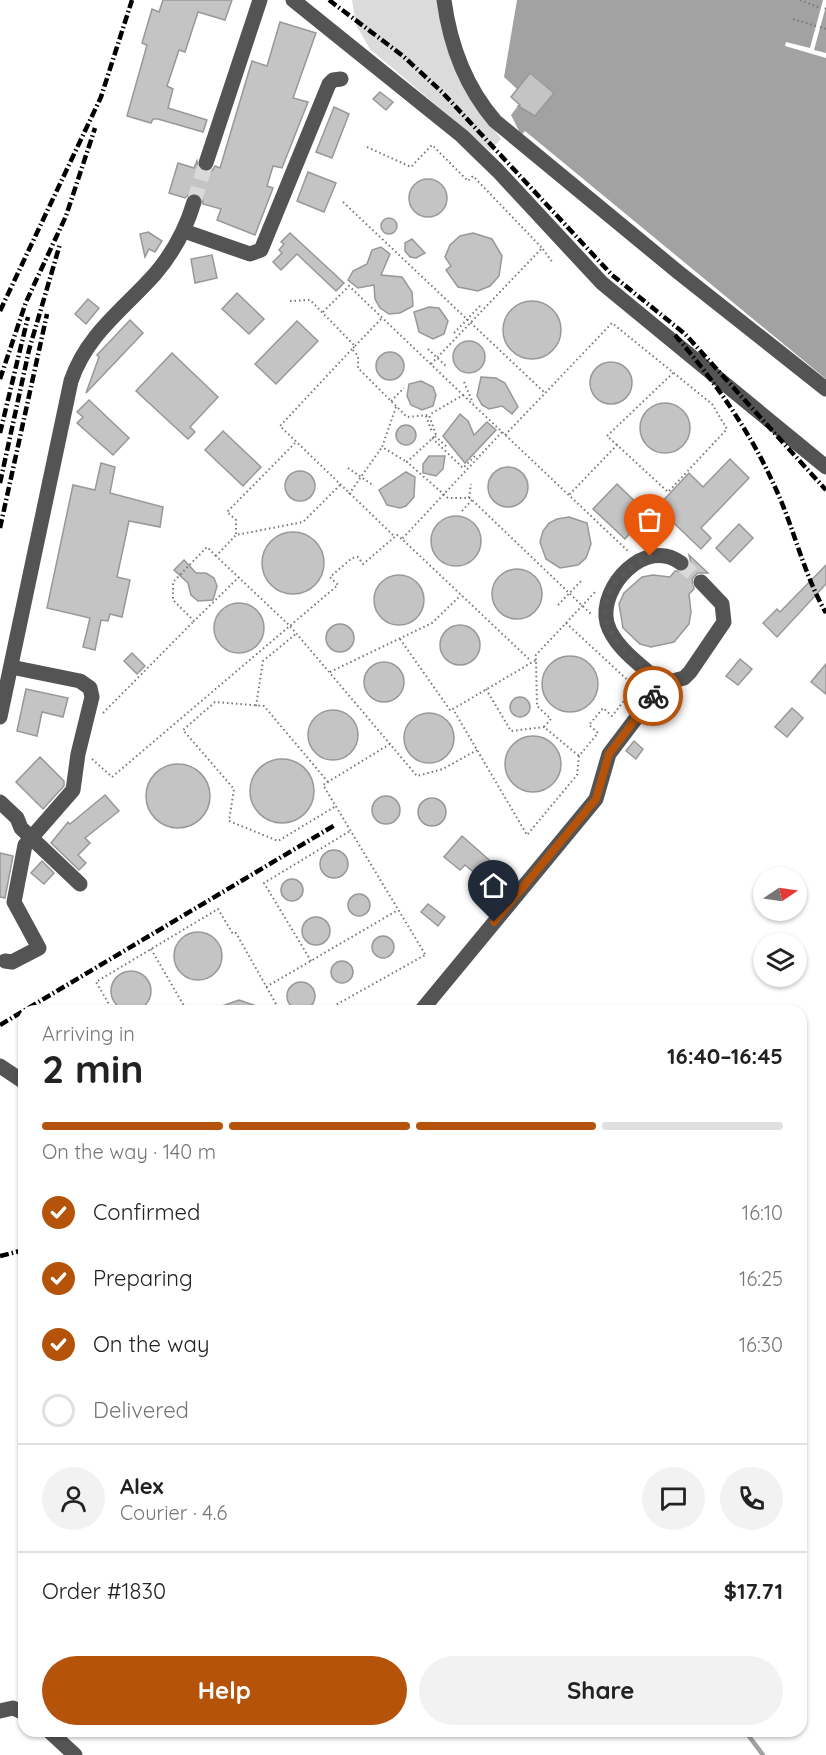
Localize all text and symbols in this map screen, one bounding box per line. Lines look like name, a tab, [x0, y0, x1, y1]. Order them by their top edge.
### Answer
pin	[624, 494, 675, 556]
icon: bag	[633, 503, 666, 536]
courier	[623, 666, 683, 726]
icon: bike	[637, 680, 670, 713]
pin	[468, 860, 519, 922]
north arrow	[753, 867, 807, 921]
map controls	[753, 867, 807, 987]
icon: home	[477, 869, 510, 902]
button: layers	[753, 933, 807, 987]
text: Arriving in	[42, 1021, 135, 1046]
text: 16:40–16:45	[667, 1042, 783, 1070]
text: 2 min	[42, 1044, 144, 1093]
text: On the way · 140 m	[42, 1139, 216, 1164]
icon: check	[42, 1196, 75, 1229]
text: Confirmed	[93, 1198, 200, 1226]
text: 16:10	[742, 1200, 783, 1225]
icon: check	[42, 1262, 75, 1295]
text: Preparing	[93, 1264, 193, 1292]
text: 16:25	[739, 1266, 783, 1291]
icon: check	[42, 1328, 75, 1361]
text: On the way	[93, 1330, 209, 1358]
text: 16:30	[739, 1332, 783, 1357]
text: Delivered	[93, 1396, 189, 1424]
button: person	[42, 1467, 105, 1530]
button: chat	[642, 1467, 705, 1530]
button: phone	[720, 1467, 783, 1530]
text: Alex	[120, 1472, 163, 1500]
text: Courier · 4.6	[120, 1500, 227, 1525]
text: Order #1830	[42, 1577, 166, 1605]
text: $17.71	[724, 1577, 783, 1605]
button: Help	[42, 1656, 407, 1725]
button: Share	[419, 1656, 783, 1725]

